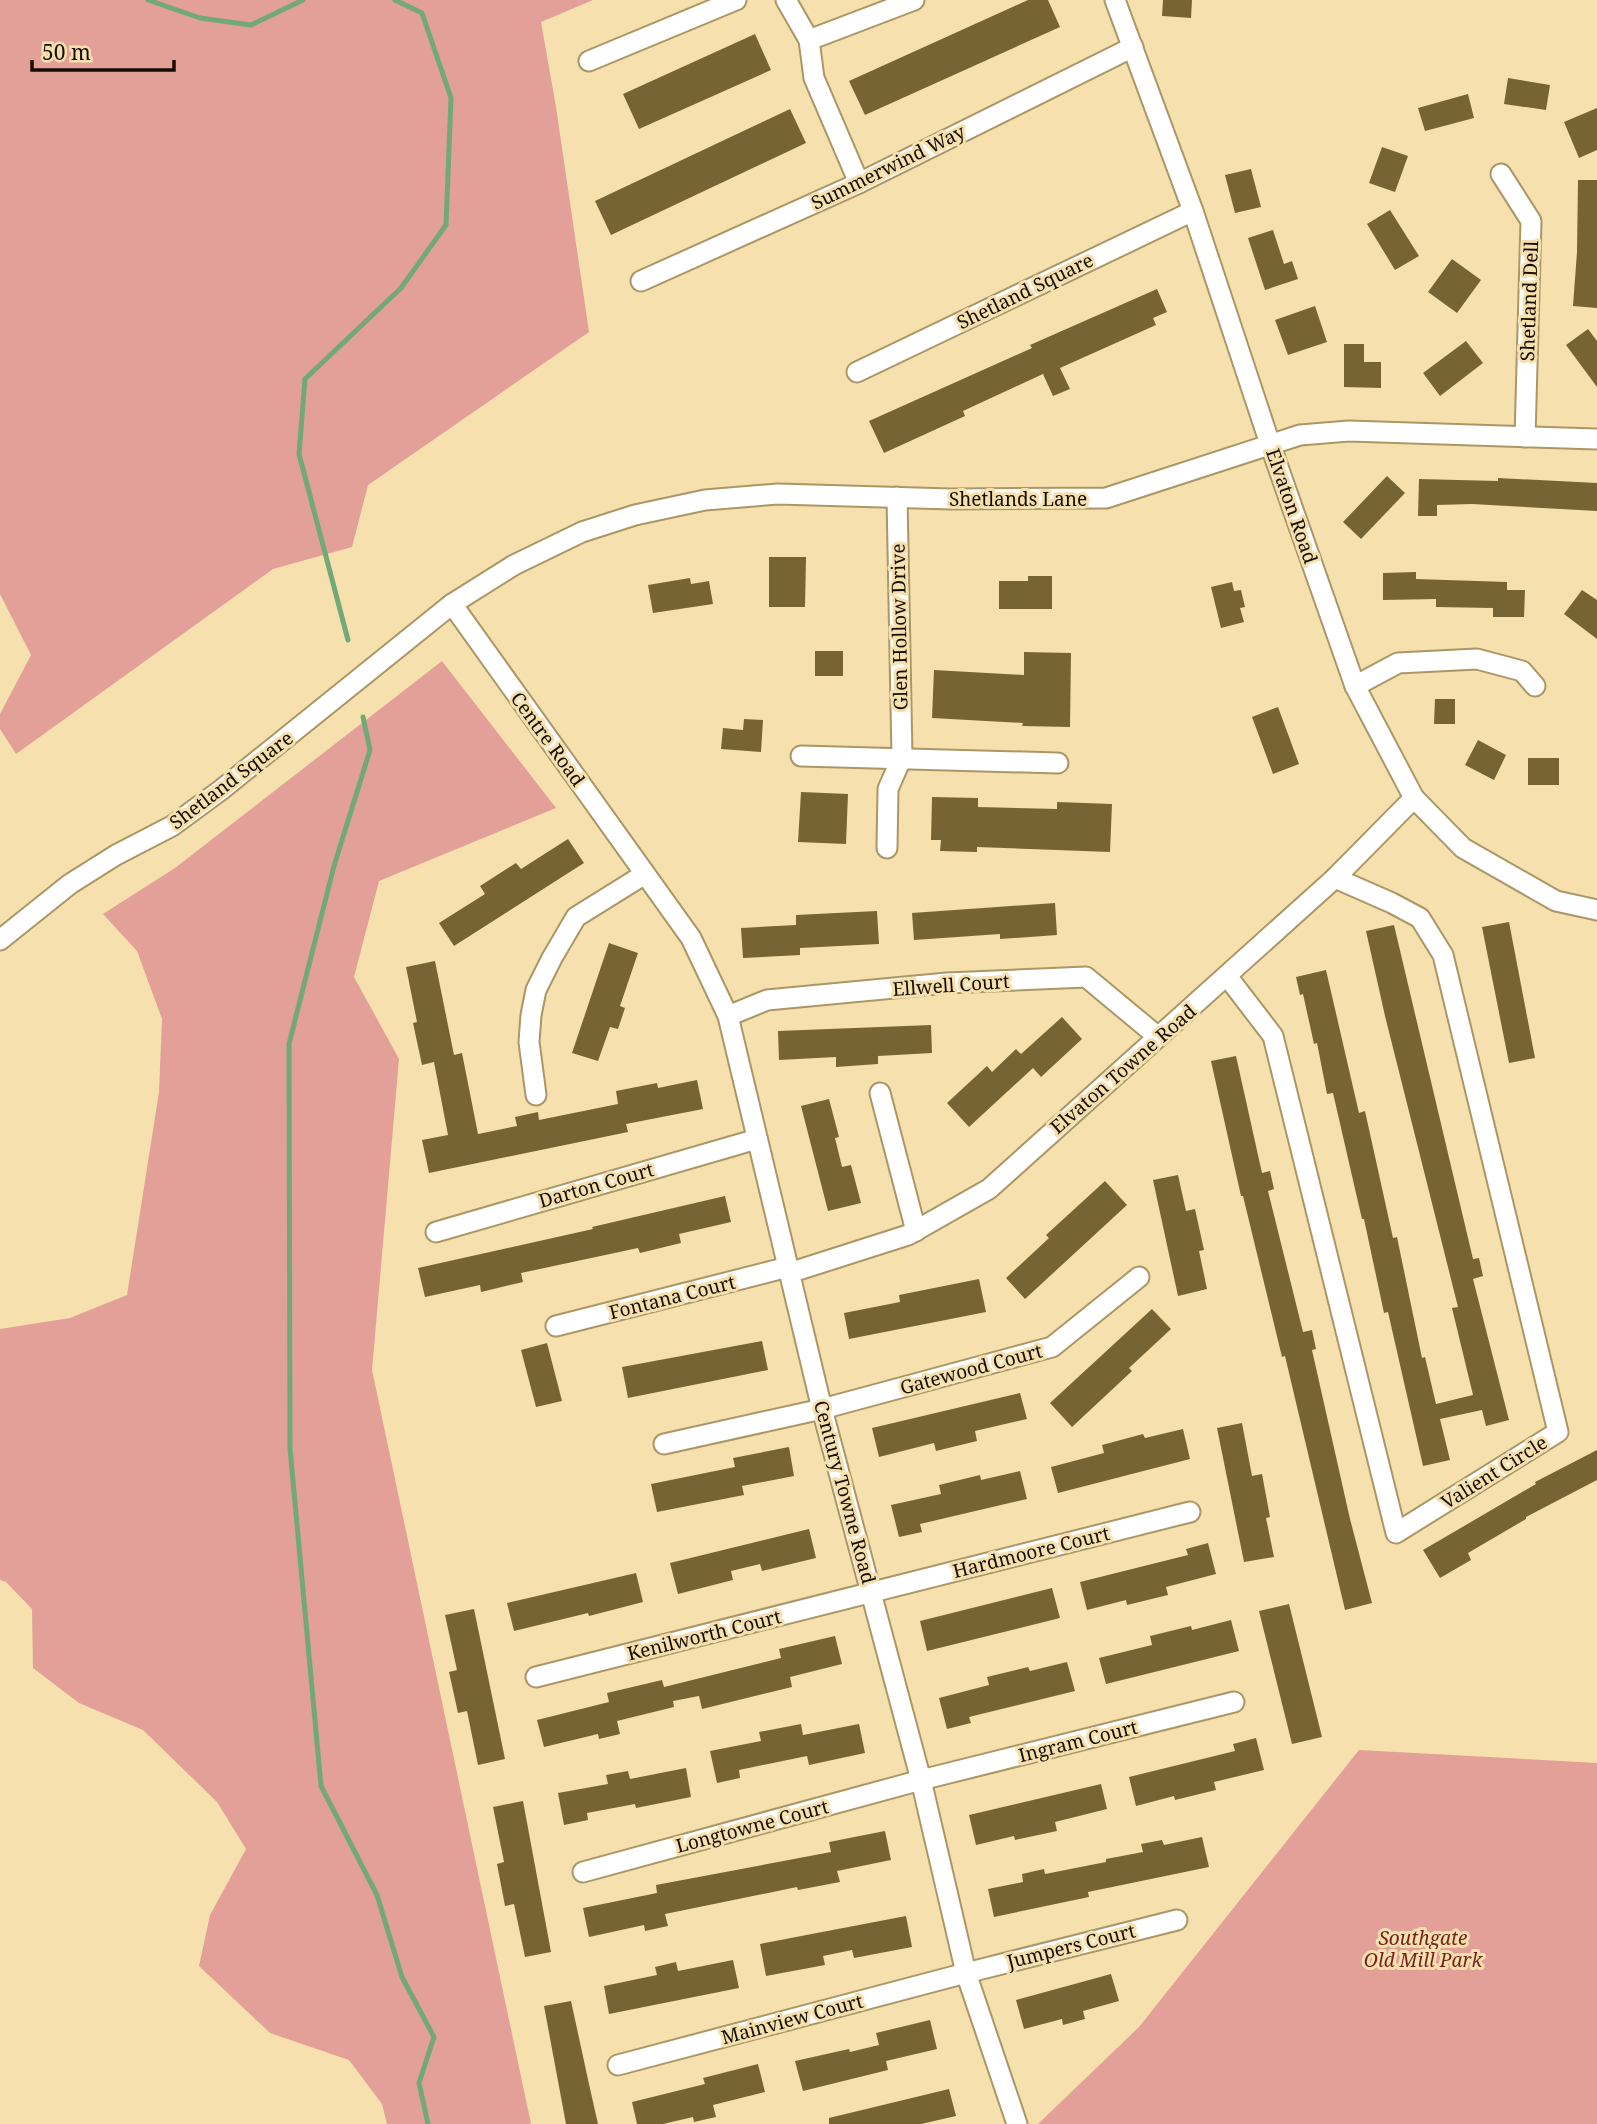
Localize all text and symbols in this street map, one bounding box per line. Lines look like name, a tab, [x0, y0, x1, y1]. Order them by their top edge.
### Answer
scale bar	[32, 28, 173, 72]
text: 50 m	[42, 38, 91, 66]
street label: Summerwind Way	[807, 118, 970, 216]
street label: Shetland Dell	[1514, 240, 1544, 362]
street label: Shetland Square	[953, 247, 1097, 335]
street label: Elvaton Road	[1260, 445, 1324, 567]
street label: Shetlands Lane	[949, 486, 1087, 512]
street label: Glen Hollow Drive	[885, 543, 913, 711]
street label: Centre Road	[505, 687, 591, 792]
street label: Shetland Square	[164, 725, 298, 835]
street label: Ellwell Court	[892, 968, 1011, 1002]
street label: Elvaton Towne Road	[1044, 998, 1202, 1140]
street label: Darton Court	[535, 1156, 657, 1214]
street label: Fontana Court	[606, 1269, 738, 1325]
street label: Gatewood Court	[897, 1337, 1045, 1400]
street label: Century Towne Road	[808, 1398, 882, 1587]
street label: Valient Circle	[1436, 1429, 1552, 1515]
street label: Hardmoore Court	[950, 1520, 1112, 1584]
street label: Kenilworth Court	[624, 1603, 784, 1667]
street label: Ingram Court	[1016, 1714, 1141, 1768]
street label: Longtowne Court	[673, 1793, 831, 1859]
street label: Jumpers Court	[1003, 1917, 1138, 1975]
park label: Southgate Old Mill Park	[1364, 1925, 1483, 1973]
street label: Mainview Court	[718, 1988, 866, 2050]

